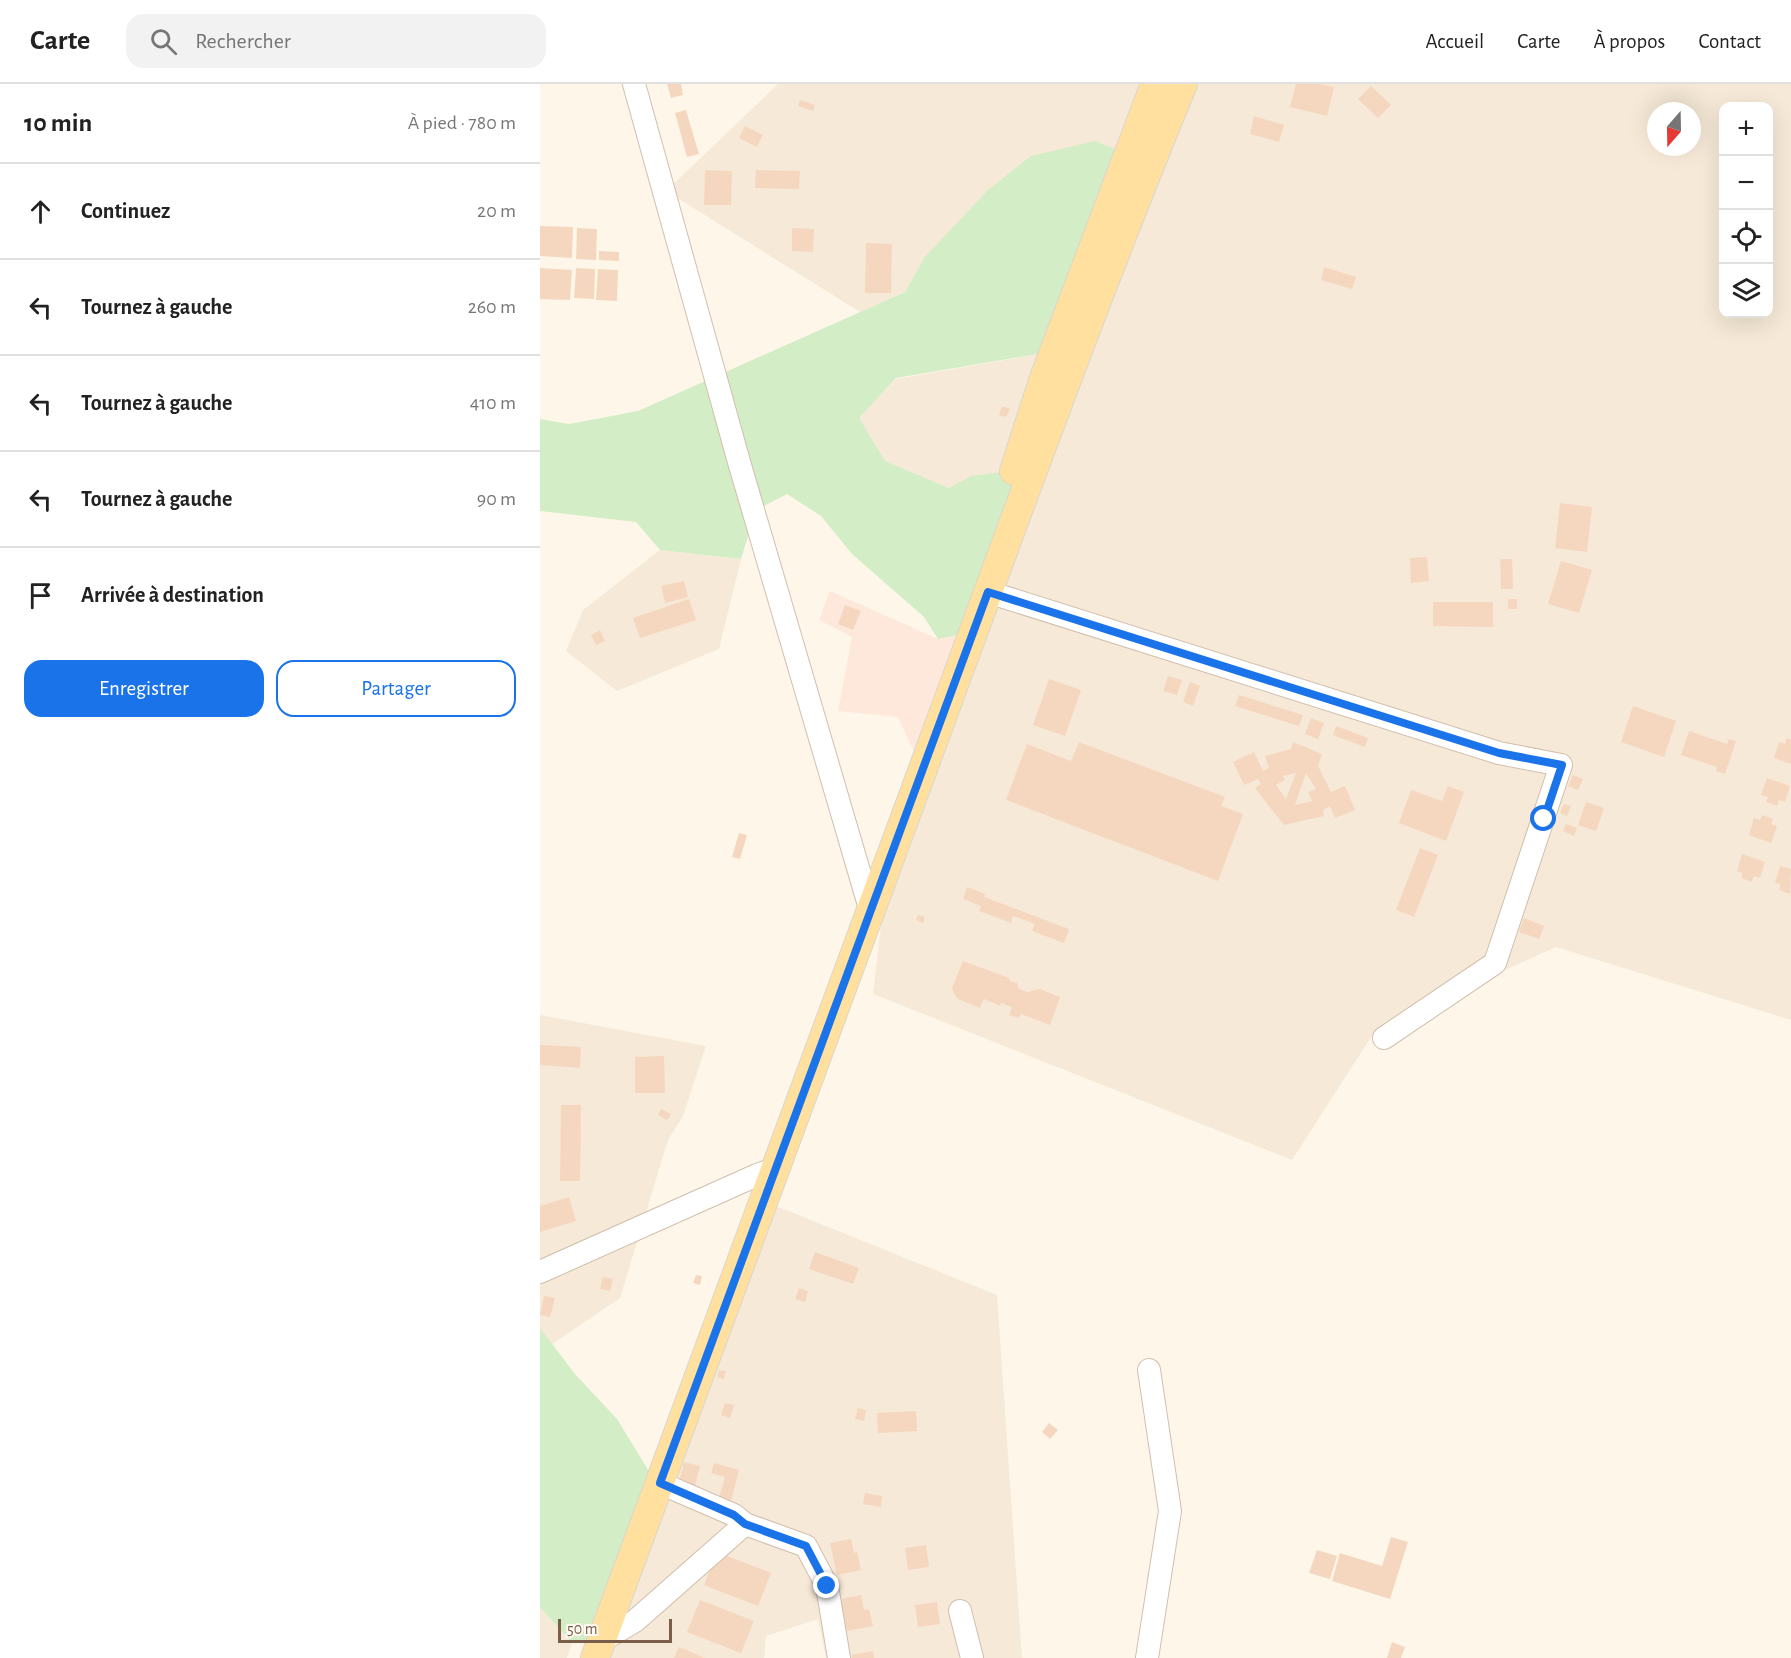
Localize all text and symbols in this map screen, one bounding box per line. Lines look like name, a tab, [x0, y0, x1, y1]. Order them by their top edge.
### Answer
search box	[126, 14, 546, 68]
icon: search	[147, 25, 180, 58]
text: Carte	[30, 27, 90, 55]
text: Rechercher	[195, 30, 291, 52]
text: Accueil	[1426, 31, 1484, 52]
text: Carte	[1517, 31, 1560, 52]
text: À propos	[1593, 31, 1665, 52]
text: Contact	[1698, 31, 1761, 52]
north arrow	[1647, 102, 1701, 156]
map controls	[1719, 102, 1773, 318]
button: +	[1719, 102, 1773, 156]
text: 10 min	[24, 110, 92, 136]
text: À pied · 780 m	[408, 113, 516, 133]
button: −	[1719, 156, 1773, 210]
icon: ahead	[24, 195, 57, 228]
text: Continuez	[81, 200, 170, 222]
text: 20 m	[477, 201, 516, 221]
button: locate	[1719, 210, 1773, 264]
button: layers	[1719, 264, 1773, 318]
icon: left	[24, 291, 57, 324]
text: Tournez à gauche	[81, 296, 232, 318]
text: 260 m	[468, 297, 516, 317]
icon: left	[24, 387, 57, 420]
text: Tournez à gauche	[81, 392, 232, 414]
text: 410 m	[470, 393, 516, 413]
icon: left	[24, 483, 57, 516]
text: Tournez à gauche	[81, 488, 232, 510]
text: 90 m	[477, 489, 516, 509]
icon: arrive	[24, 579, 57, 612]
text: Arrivée à destination	[81, 584, 264, 606]
button: Enregistrer	[24, 660, 264, 717]
button: Partager	[276, 660, 516, 717]
route start	[1530, 805, 1556, 831]
route end	[813, 1572, 839, 1598]
scale bar	[558, 1616, 672, 1644]
text: 50 m	[567, 1621, 598, 1637]

